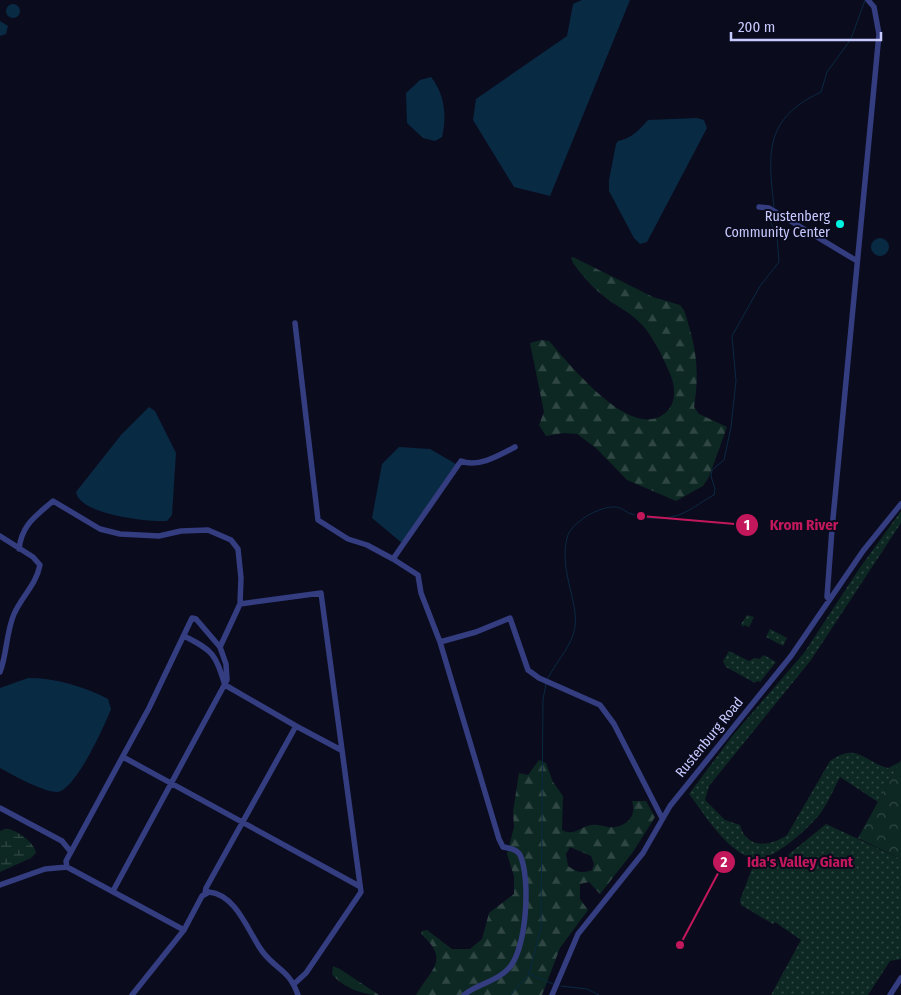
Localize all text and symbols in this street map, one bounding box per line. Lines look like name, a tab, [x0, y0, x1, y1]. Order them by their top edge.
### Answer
scale bar	[731, 10, 881, 42]
text: 200 m	[738, 18, 775, 36]
place label: Rustenberg Community Center	[725, 208, 830, 241]
marker: Rustenberg Community Center	[834, 218, 846, 230]
callout: Krom River	[735, 510, 848, 540]
text: 1	[744, 516, 750, 534]
text: Krom River	[770, 516, 839, 534]
street label: Rustenburg Road	[672, 694, 747, 781]
callout: Ida's Valley Giant	[712, 847, 863, 877]
text: 2	[720, 853, 728, 871]
text: Ida's Valley Giant	[747, 853, 854, 871]

